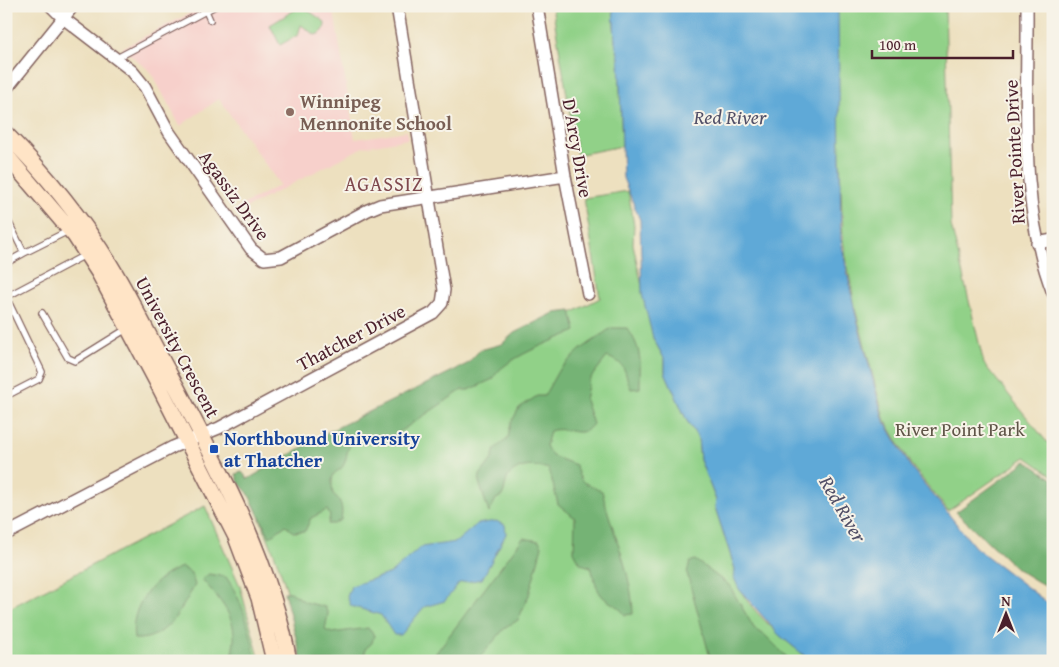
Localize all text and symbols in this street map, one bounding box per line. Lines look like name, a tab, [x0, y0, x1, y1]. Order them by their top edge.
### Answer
scale bar	[872, 28, 1013, 60]
text: 100 m	[879, 34, 917, 55]
street label: River Pointe Drive	[996, 79, 1032, 225]
place label: Winnipeg Mennonite School	[300, 87, 452, 137]
street label: D'Arcy Drive	[556, 96, 601, 200]
water label: Red River	[693, 102, 767, 131]
marker: Winnipeg Mennonite School	[284, 106, 296, 118]
street label: Agassiz Drive	[193, 144, 277, 246]
district label: AGASSIZ	[344, 169, 424, 198]
street label: University Crescent	[129, 271, 227, 423]
street label: Thatcher Drive	[292, 297, 410, 377]
park label: River Point Park	[895, 415, 1025, 443]
place label: Northbound University at Thatcher	[224, 424, 420, 474]
marker: Northbound University at Thatcher	[208, 443, 220, 455]
water label: Red River	[812, 469, 874, 548]
north arrow	[982, 590, 1032, 640]
text: N	[1001, 591, 1011, 611]

